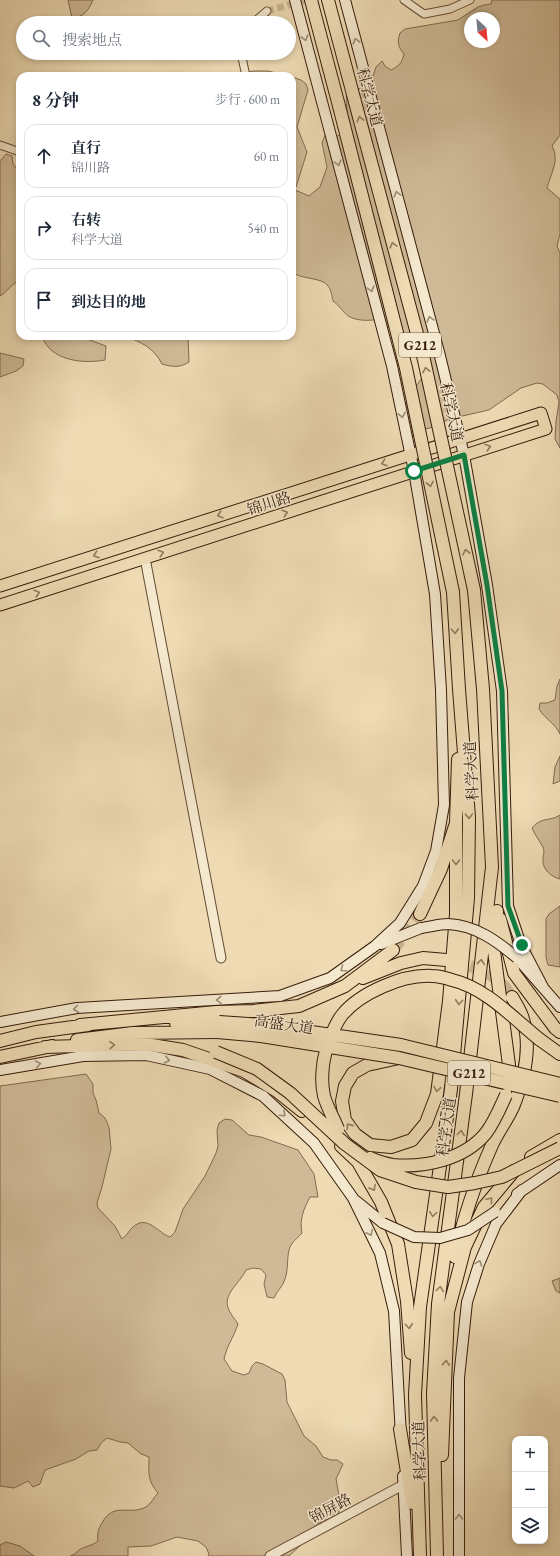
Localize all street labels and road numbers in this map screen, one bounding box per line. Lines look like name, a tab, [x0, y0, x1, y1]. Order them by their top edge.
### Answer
street label: 科学大道	[353, 66, 387, 128]
road number: G212	[399, 333, 441, 357]
street label: 科学大道	[436, 381, 468, 443]
street label: 锦川路	[245, 487, 293, 519]
street label: 科学大道	[460, 741, 482, 801]
street label: 高盛大道	[253, 1010, 315, 1038]
road number: G212	[448, 1061, 490, 1085]
street label: 科学大道	[432, 1096, 460, 1158]
street label: 科学大道	[408, 1421, 430, 1481]
street label: 锦屏路	[306, 1489, 354, 1527]

